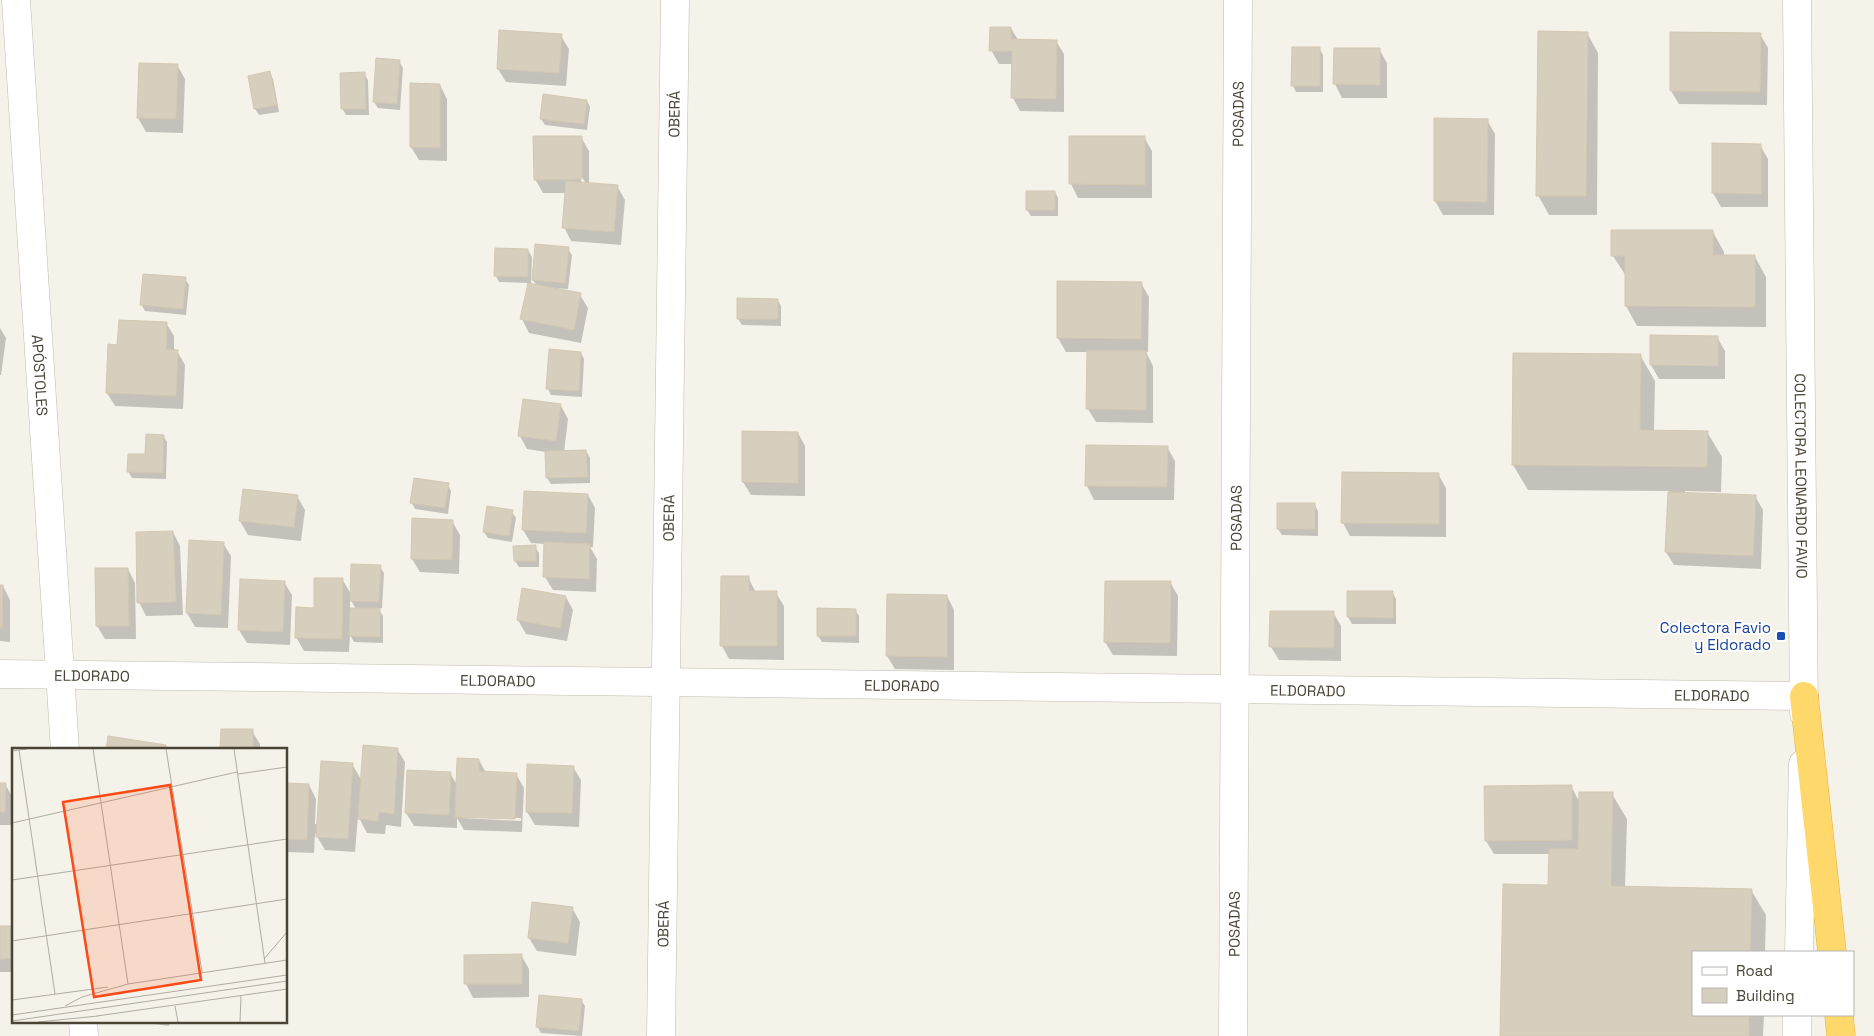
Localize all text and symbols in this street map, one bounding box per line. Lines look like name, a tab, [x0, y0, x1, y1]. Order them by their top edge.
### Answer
street label: POSADAS	[1228, 81, 1247, 147]
street label: OBERÁ	[664, 90, 683, 138]
street label: APÓSTOLES	[28, 334, 53, 416]
street label: COLECTORA LEONARDO FAVIO	[1791, 373, 1812, 579]
street label: POSADAS	[1226, 485, 1245, 551]
street label: OBERÁ	[658, 494, 678, 542]
place label: Colectora Favio y Eldorado	[1660, 618, 1771, 654]
marker: Colectora Favio y Eldorado	[1775, 630, 1787, 642]
street label: ELDORADO	[54, 665, 130, 685]
street label: ELDORADO	[460, 670, 536, 690]
street label: ELDORADO	[864, 675, 940, 695]
street label: ELDORADO	[1270, 680, 1346, 700]
street label: ELDORADO	[1674, 685, 1750, 705]
inset map	[12, 748, 288, 1024]
street label: POSADAS	[1224, 891, 1243, 957]
street label: OBERÁ	[653, 900, 672, 948]
legend	[1692, 951, 1854, 1016]
text: Road	[1736, 961, 1773, 980]
text: Building	[1736, 986, 1795, 1005]

